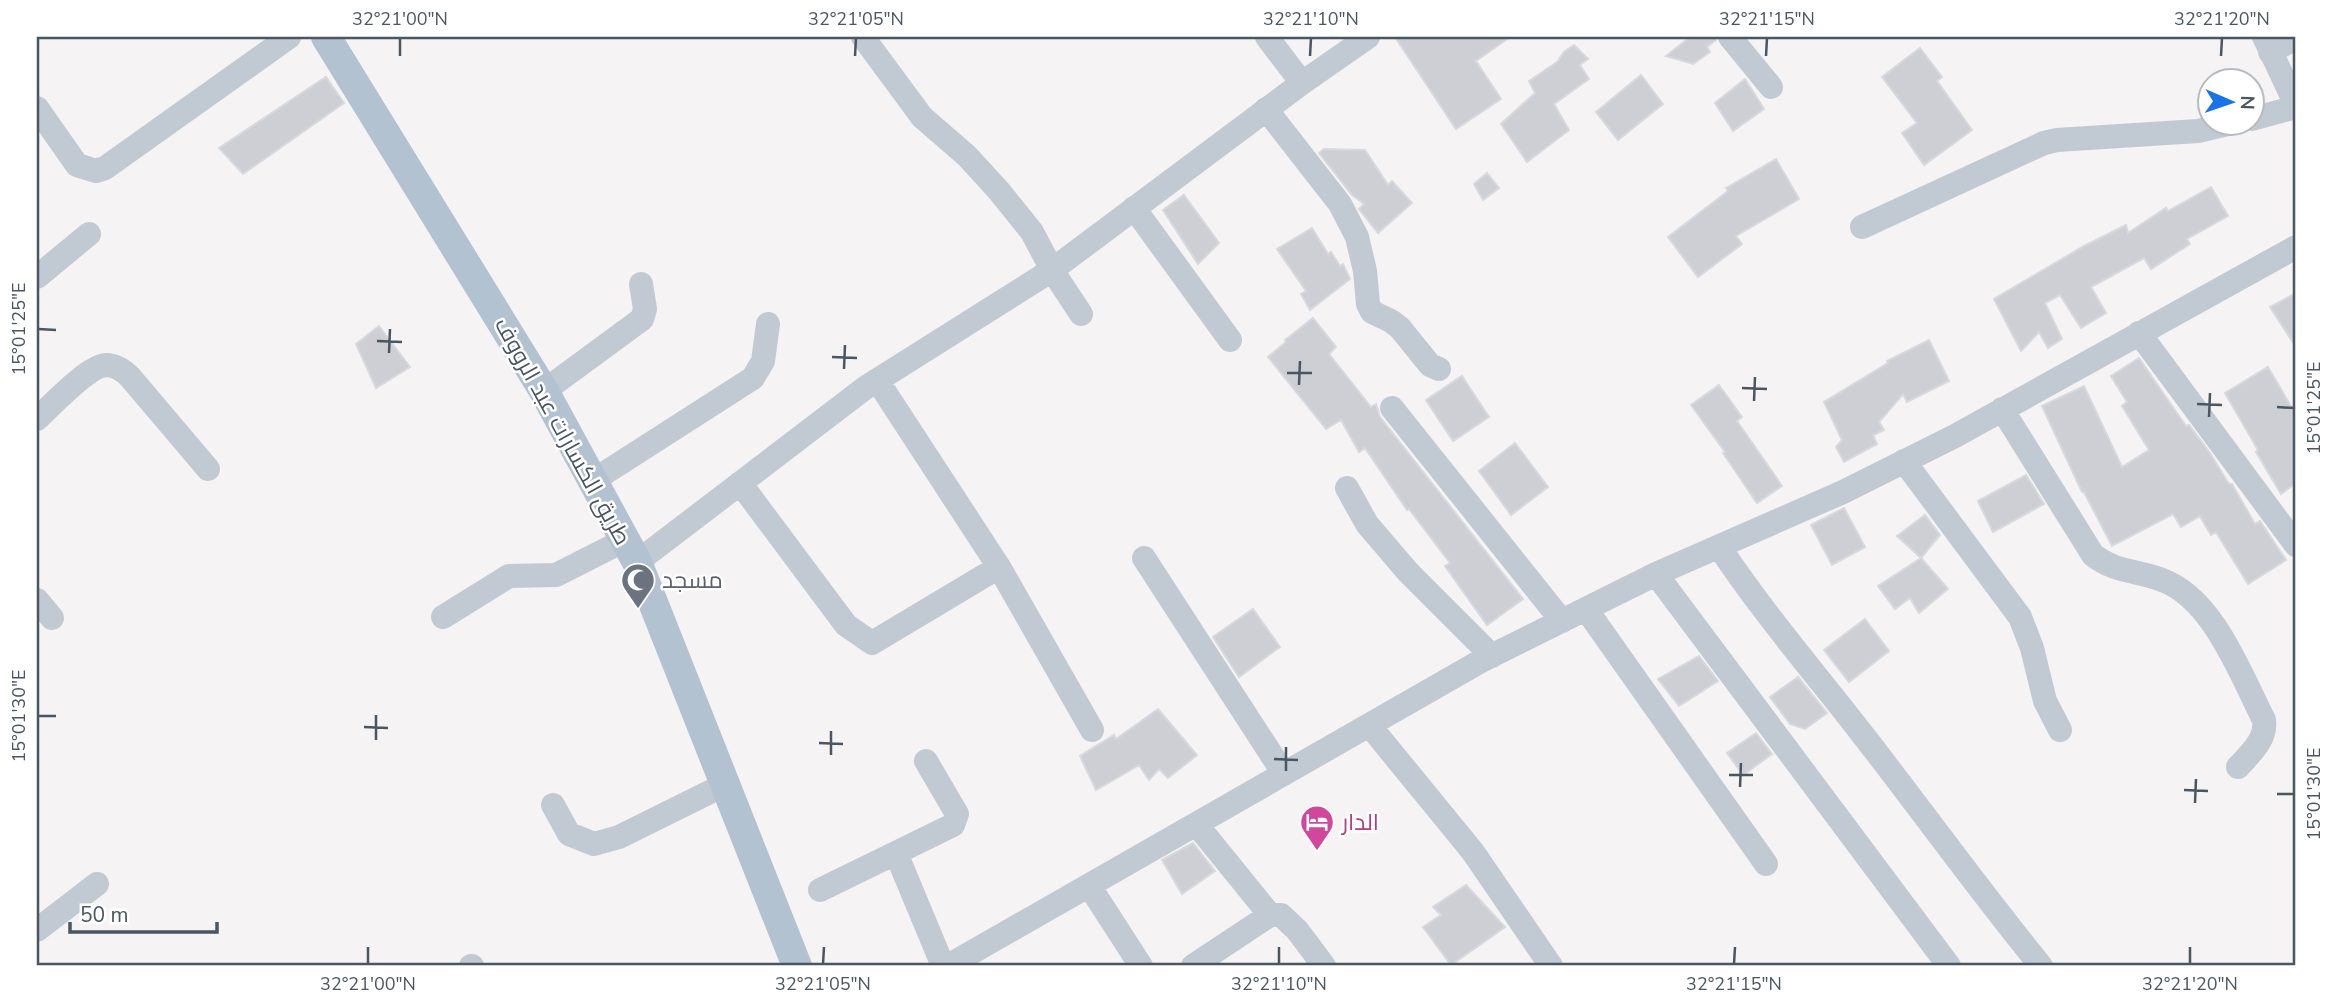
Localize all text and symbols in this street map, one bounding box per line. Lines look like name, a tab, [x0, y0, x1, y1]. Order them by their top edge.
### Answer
text: 32°21'00"N	[352, 7, 448, 31]
text: 32°21'05"N	[808, 7, 904, 31]
text: 32°21'10"N	[1263, 7, 1359, 31]
text: 32°21'15"N	[1719, 7, 1815, 31]
text: 32°21'20"N	[2174, 7, 2270, 31]
north arrow	[2196, 66, 2266, 136]
text: N	[2234, 95, 2260, 110]
text: 15°01'25"E	[7, 283, 31, 376]
street label: طريق الكسارات عبد الرووف	[487, 312, 638, 551]
text: 15°01'25"E	[2302, 362, 2326, 455]
mosque icon: مسجد	[619, 561, 657, 610]
place label: مسجد	[662, 565, 723, 596]
text: 15°01'30"E	[7, 670, 31, 763]
text: 15°01'30"E	[2302, 748, 2326, 841]
hotel icon: الدار	[1298, 803, 1336, 852]
place label: الدار	[1340, 807, 1379, 838]
scale bar	[70, 891, 217, 935]
text: 50 m	[80, 901, 129, 929]
text: 32°21'00"N	[320, 972, 416, 996]
text: 32°21'05"N	[775, 972, 871, 996]
text: 32°21'10"N	[1231, 972, 1327, 996]
text: 32°21'15"N	[1686, 972, 1782, 996]
text: 32°21'20"N	[2142, 972, 2238, 996]

